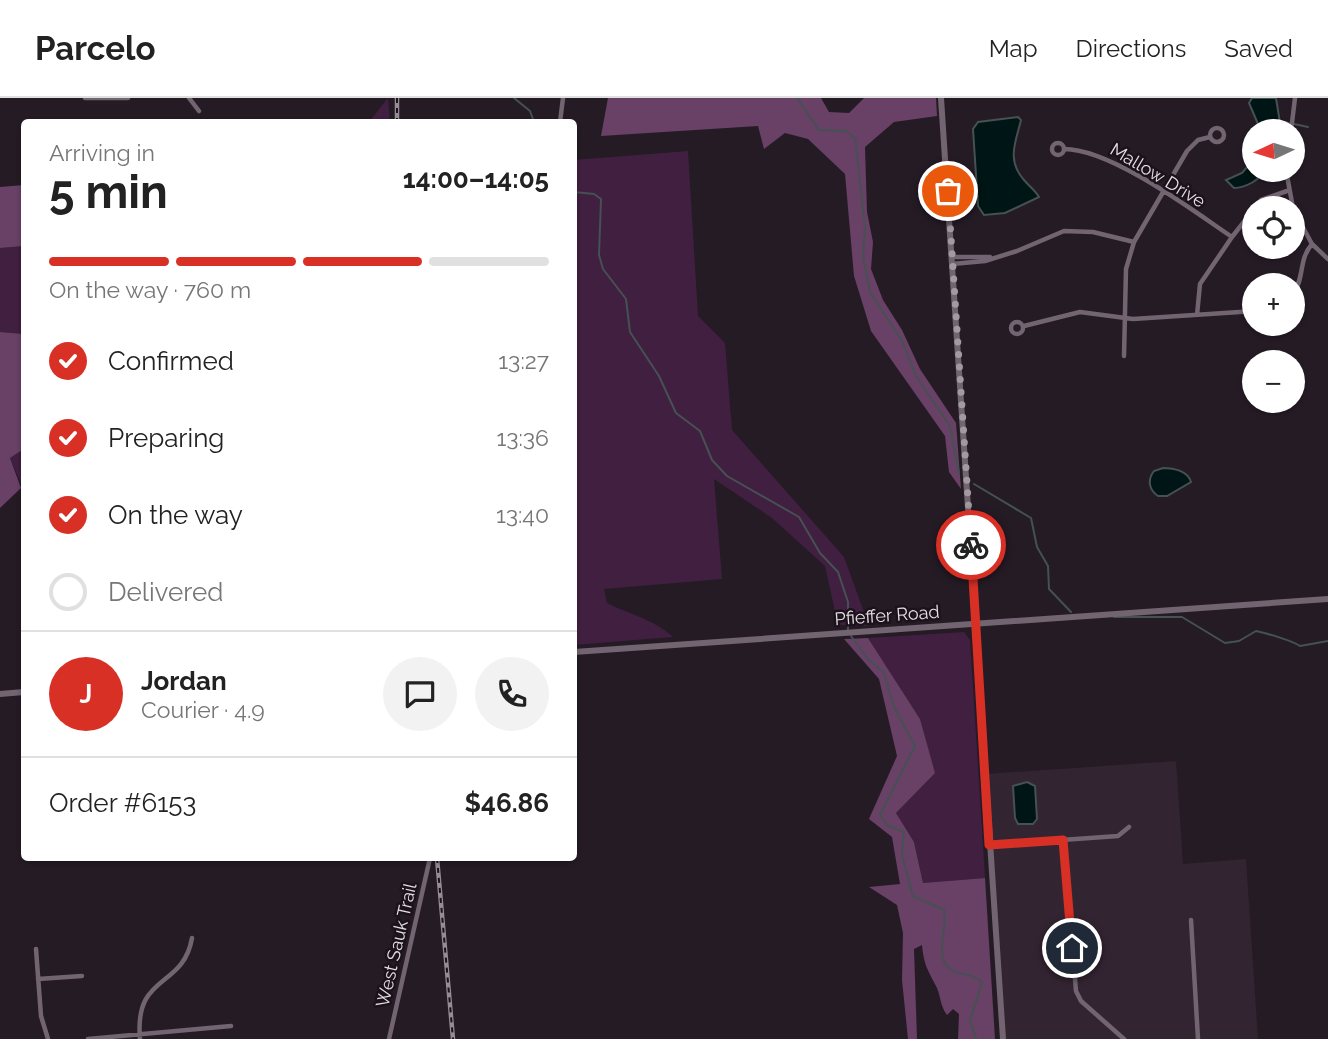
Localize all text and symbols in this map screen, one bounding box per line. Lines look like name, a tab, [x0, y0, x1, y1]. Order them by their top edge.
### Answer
text: Parcelo	[35, 29, 156, 68]
text: Map	[989, 34, 1038, 63]
text: Directions	[1076, 34, 1186, 63]
text: Saved	[1224, 34, 1293, 63]
north arrow	[1242, 119, 1306, 182]
map controls	[1242, 119, 1305, 413]
street label: Mallow Drive	[1107, 138, 1210, 212]
text: Arriving in	[49, 139, 155, 166]
pin	[918, 161, 978, 221]
text: 14:00–14:05	[403, 164, 549, 194]
text: 5 min	[49, 165, 168, 219]
icon: bag	[929, 172, 967, 210]
button: locate	[1242, 196, 1305, 259]
button: +	[1242, 273, 1305, 336]
text: On the way · 760 m	[49, 276, 251, 303]
icon: check	[49, 342, 87, 380]
text: Confirmed	[108, 346, 234, 376]
text: 13:27	[498, 347, 549, 374]
button: −	[1242, 350, 1305, 413]
icon: check	[49, 419, 87, 457]
text: Preparing	[108, 423, 224, 453]
text: 13:36	[496, 424, 549, 451]
icon: check	[49, 496, 87, 534]
text: On the way	[108, 500, 243, 530]
text: 13:40	[496, 501, 549, 528]
courier	[936, 510, 1006, 580]
icon: bike	[952, 526, 990, 564]
text: Delivered	[108, 577, 223, 607]
street label: Pfieffer Road	[834, 601, 940, 629]
button: chat	[383, 657, 457, 731]
button: phone	[475, 657, 549, 731]
text: Jordan	[141, 666, 227, 696]
text: J	[80, 679, 92, 709]
text: Courier · 4.9	[141, 696, 265, 723]
text: Order #6153	[49, 788, 196, 818]
text: $46.86	[465, 788, 549, 818]
street label: West Sauk Trail	[372, 881, 421, 1009]
pin	[1042, 918, 1102, 978]
icon: home	[1053, 929, 1091, 967]

